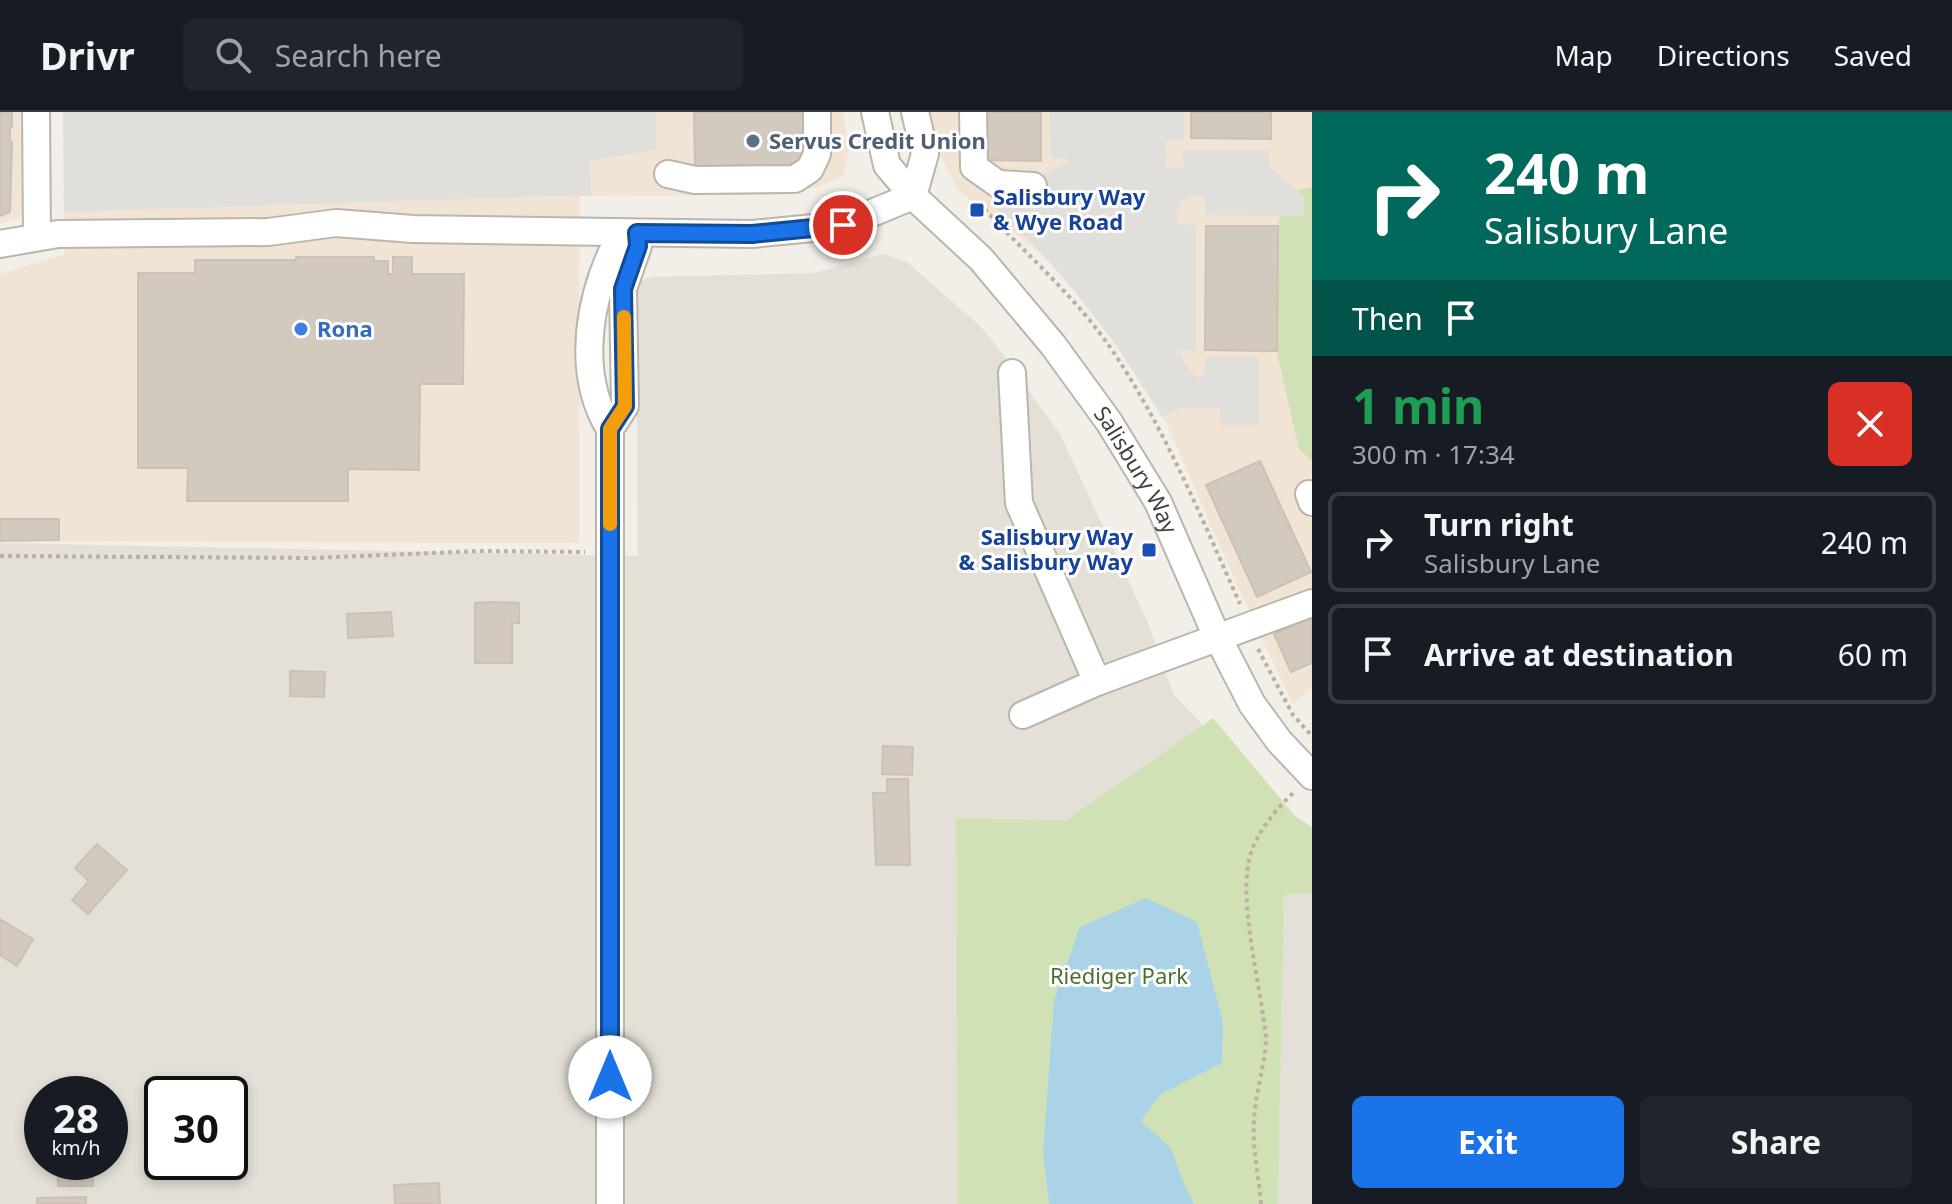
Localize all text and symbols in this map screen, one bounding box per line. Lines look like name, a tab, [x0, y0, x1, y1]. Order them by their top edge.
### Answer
search box	[183, 19, 743, 91]
text: Drivr	[40, 29, 135, 81]
icon: search	[211, 33, 255, 77]
text: Search here	[275, 35, 442, 76]
text: Map	[1554, 36, 1613, 74]
text: Directions	[1657, 36, 1790, 74]
text: Saved	[1834, 36, 1912, 74]
place label: Servus Credit Union	[769, 125, 986, 155]
marker: Servus Credit Union	[744, 132, 762, 150]
text: 240 m	[1484, 134, 1649, 210]
icon: right	[1352, 144, 1456, 248]
place label: Salisbury Way & Wye Road	[993, 181, 1146, 236]
pin	[809, 191, 877, 259]
marker: Salisbury Way & Wye Road	[968, 201, 986, 219]
icon: arrive	[821, 203, 865, 247]
text: Salisbury Lane	[1484, 206, 1728, 255]
icon: arrive	[1439, 296, 1483, 340]
text: Then	[1352, 298, 1423, 339]
place label: Rona	[317, 313, 373, 343]
marker: Rona	[292, 320, 310, 338]
text: 1 min	[1352, 373, 1484, 438]
button: close	[1828, 382, 1912, 466]
street label: Salisbury Way	[1088, 399, 1186, 538]
text: 300 m · 17:34	[1352, 436, 1515, 472]
text: Turn right	[1424, 504, 1574, 545]
icon: right	[1356, 520, 1400, 564]
place label: Salisbury Way & Salisbury Way	[958, 521, 1133, 576]
text: 240 m	[1821, 522, 1908, 563]
marker: Salisbury Way & Salisbury Way	[1140, 541, 1158, 559]
text: Salisbury Lane	[1424, 545, 1601, 581]
icon: arrive	[1356, 632, 1400, 676]
text: Arrive at destination	[1424, 634, 1734, 675]
text: 60 m	[1838, 634, 1908, 675]
park label: Riediger Park	[1050, 960, 1188, 990]
position arrow	[568, 1035, 652, 1119]
speed limit sign: 30	[144, 1076, 248, 1180]
text: 28	[53, 1090, 99, 1145]
button: Exit	[1352, 1096, 1624, 1188]
button: Share	[1640, 1096, 1912, 1188]
text: km/h	[51, 1134, 101, 1161]

